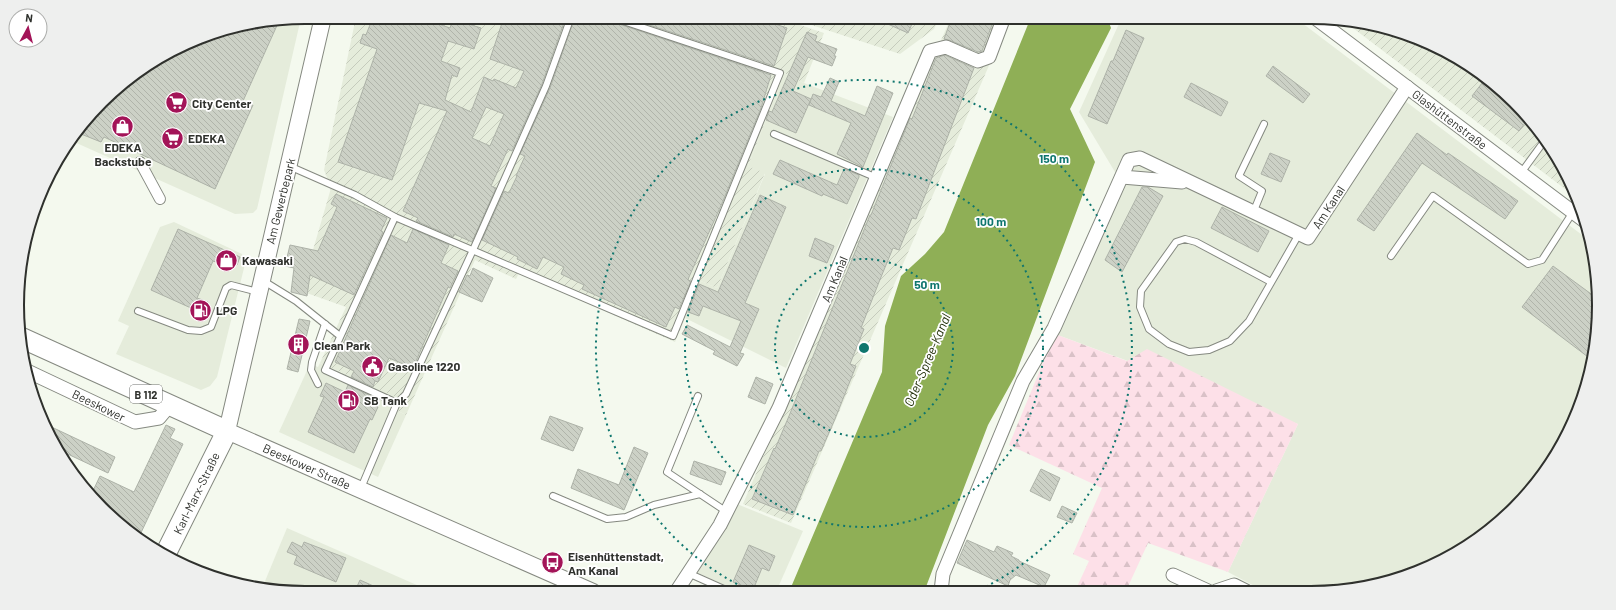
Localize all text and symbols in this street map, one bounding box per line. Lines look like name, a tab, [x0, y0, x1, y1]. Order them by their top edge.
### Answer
north arrow	[8, 8, 48, 48]
text: N	[25, 11, 34, 24]
street label: Glashüttenstraße	[1410, 86, 1490, 152]
supermarket icon: City Center	[163, 90, 189, 116]
place label: City Center	[192, 96, 252, 110]
shop icon: EDEKA Backstube	[110, 113, 136, 139]
supermarket icon: EDEKA	[160, 125, 186, 151]
place label: EDEKA	[188, 131, 225, 145]
place label: EDEKA Backstube	[95, 140, 152, 168]
text: 150 m	[1039, 151, 1069, 165]
street label: Am Gewerbepark	[263, 156, 297, 246]
street label: Am Kanal	[1309, 183, 1347, 231]
text: 100 m	[976, 214, 1006, 228]
shop icon: Kawasaki	[214, 247, 240, 273]
place label: Kawasaki	[242, 253, 293, 267]
street label: Am Kanal	[818, 254, 850, 304]
text: 50 m	[914, 277, 940, 291]
fuel station icon: LPG	[188, 297, 214, 323]
place label: LPG	[216, 303, 237, 317]
water label: Oder-Spree-Kanal	[900, 311, 954, 409]
building icon: Clean Park	[286, 332, 312, 358]
place label: Clean Park	[314, 338, 371, 352]
centre of rings	[857, 341, 871, 355]
public building icon: Gasoline 1220	[360, 353, 386, 379]
place label: Gasoline 1220	[388, 359, 461, 373]
road number: B 112	[130, 385, 162, 403]
street label: Beeskower	[70, 386, 128, 424]
fuel station icon: SB Tank	[335, 387, 361, 413]
place label: SB Tank	[364, 393, 407, 407]
street label: Beeskower Straße	[261, 440, 353, 492]
street label: Karl-Marx-Straße	[170, 450, 222, 536]
place label: Eisenhüttenstadt, Am Kanal	[568, 549, 664, 577]
bus stop icon: Eisenhüttenstadt, Am Kanal	[539, 550, 565, 576]

